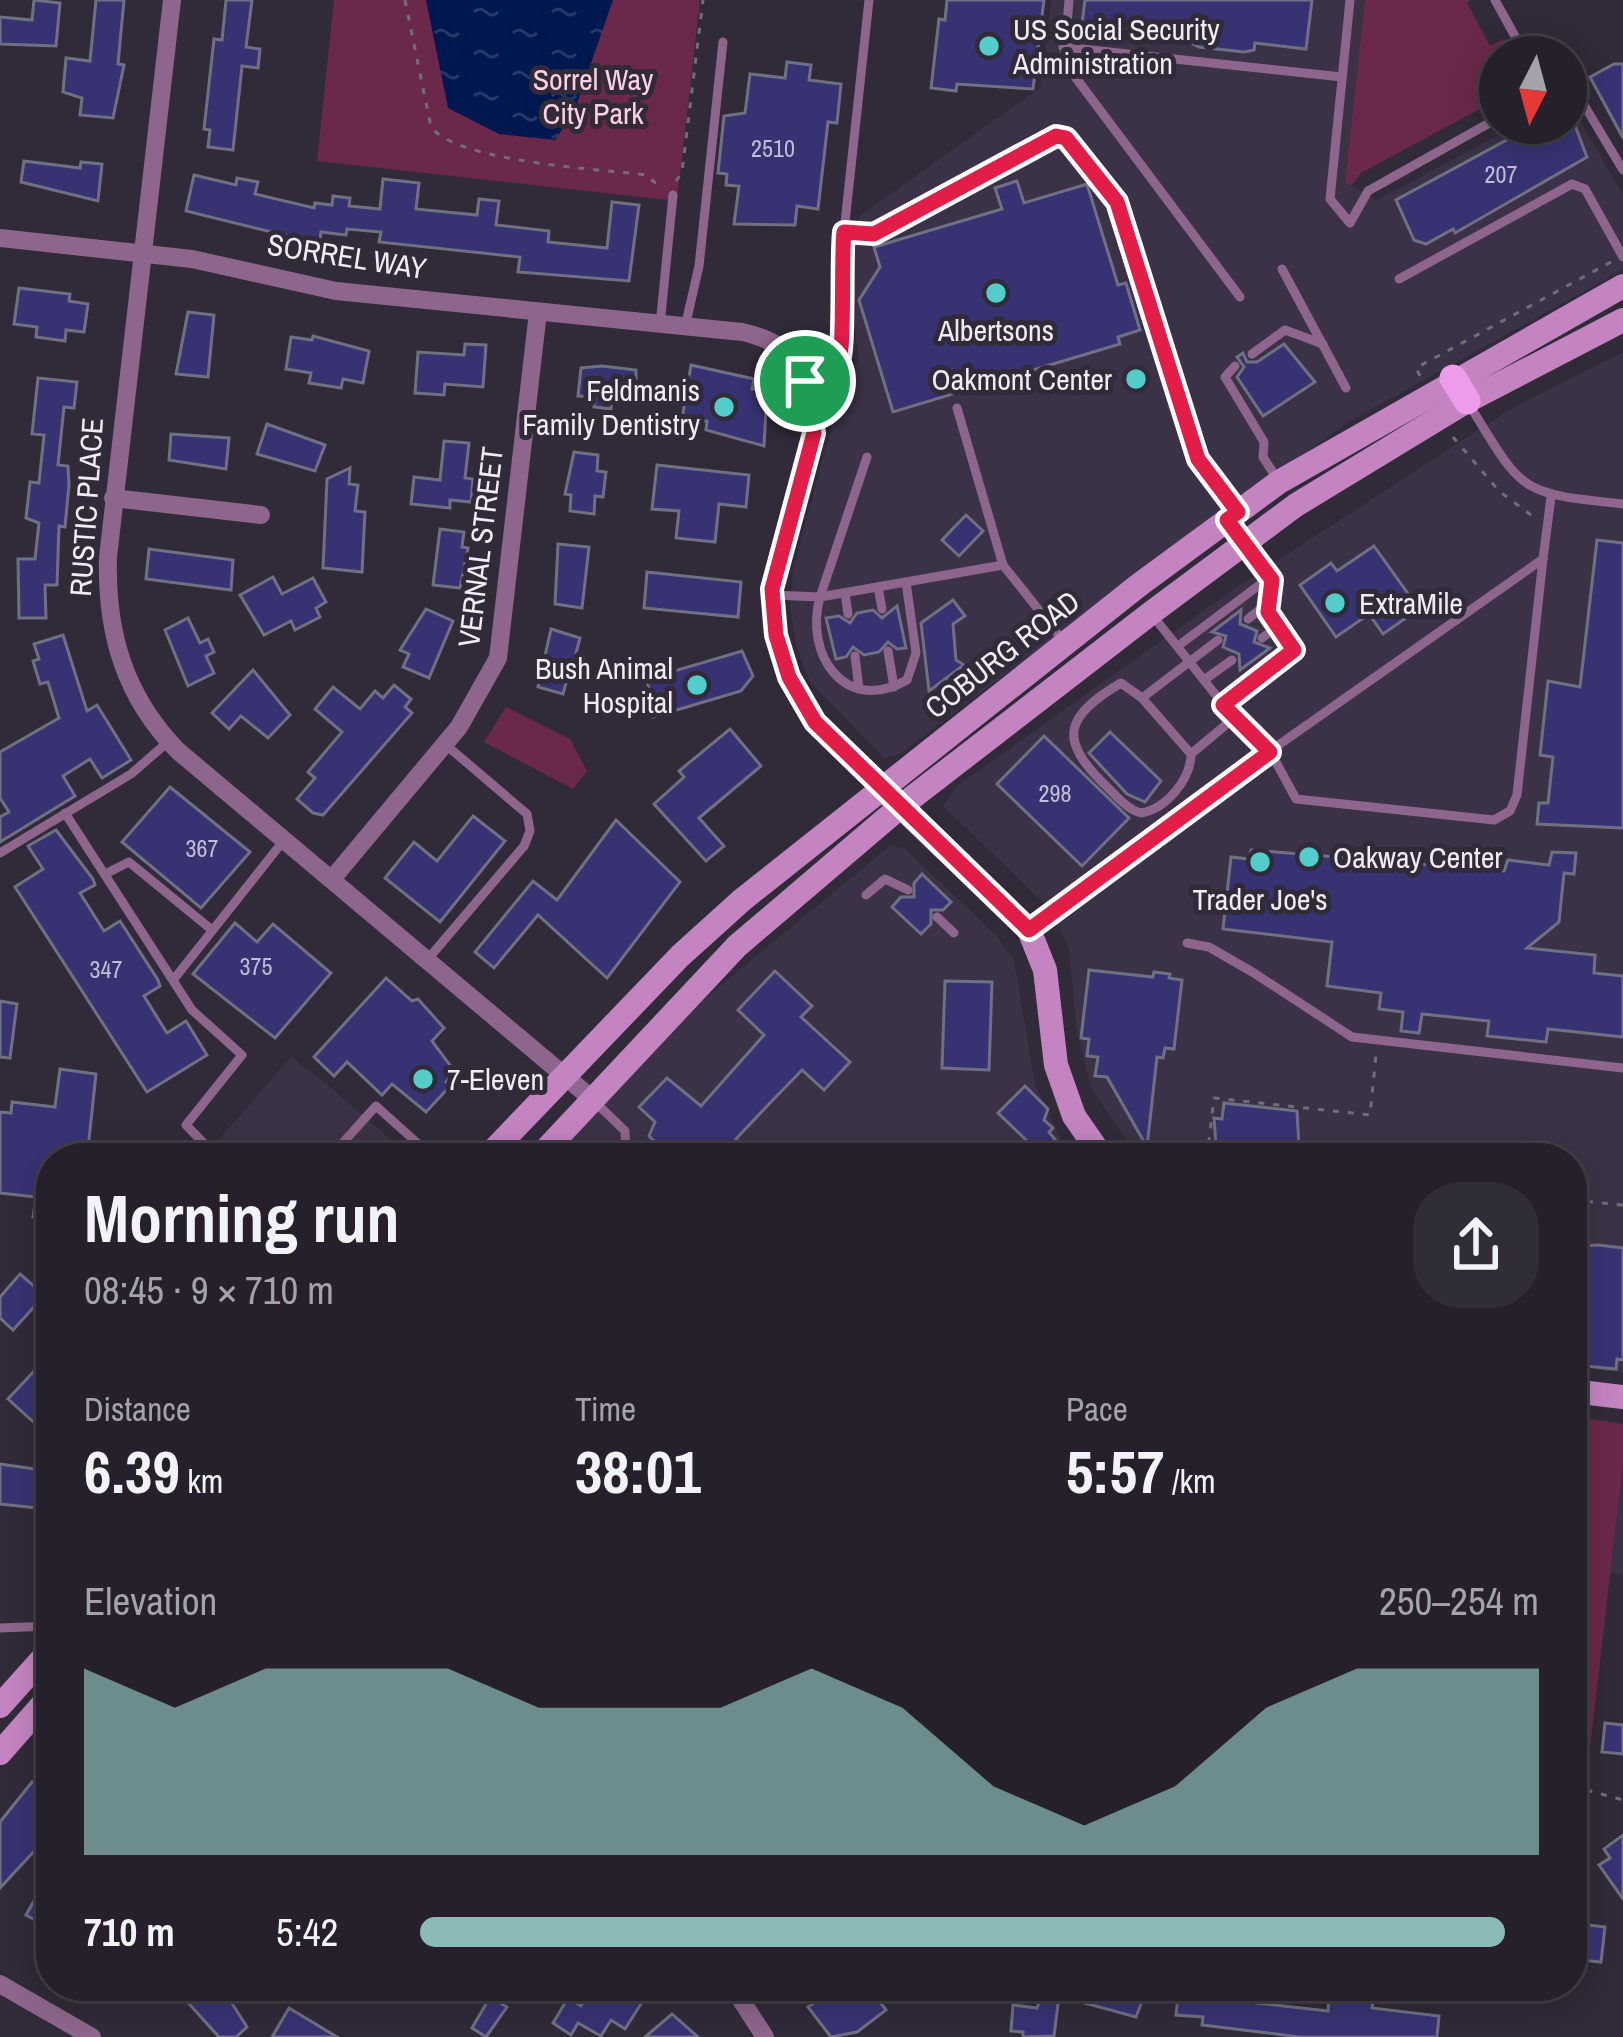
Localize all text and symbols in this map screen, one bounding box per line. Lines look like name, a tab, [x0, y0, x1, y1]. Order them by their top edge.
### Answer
place label: US Social Security Administration	[1012, 9, 1220, 83]
marker: US Social Security Administration	[976, 33, 1002, 59]
north arrow	[1479, 36, 1587, 144]
map controls	[1479, 36, 1587, 144]
park label: Sorrel Way City Park	[533, 59, 654, 133]
house number: 2510	[751, 132, 795, 164]
house number: 207	[1485, 158, 1517, 190]
street label: SORREL WAY	[265, 224, 430, 288]
marker: Albertsons	[983, 280, 1009, 306]
place label: Albertsons	[937, 310, 1054, 350]
pin	[754, 330, 856, 432]
icon: arrive	[772, 348, 838, 414]
place label: Oakmont Center	[932, 359, 1113, 399]
marker: Oakmont Center	[1123, 366, 1149, 392]
place label: Feldmanis Family Dentistry	[522, 370, 701, 444]
marker: Feldmanis Family Dentistry	[711, 394, 737, 420]
street label: RUSTIC PLACE	[60, 416, 112, 598]
street label: VERNAL STREET	[448, 445, 512, 649]
street label: COBURG ROAD	[916, 581, 1088, 727]
place label: ExtraMile	[1359, 583, 1463, 623]
marker: ExtraMile	[1322, 590, 1348, 616]
place label: Bush Animal Hospital	[535, 648, 673, 722]
marker: Bush Animal Hospital	[684, 672, 710, 698]
house number: 298	[1039, 777, 1071, 809]
house number: 367	[186, 832, 218, 864]
place label: Oakway Center	[1333, 837, 1503, 877]
marker: Oakway Center	[1296, 844, 1322, 870]
marker: Trader Joe's	[1247, 849, 1273, 875]
place label: Trader Joe's	[1192, 879, 1328, 919]
house number: 375	[240, 950, 272, 982]
house number: 347	[90, 953, 122, 985]
place label: 7-Eleven	[447, 1059, 544, 1099]
marker: 7-Eleven	[410, 1066, 436, 1092]
text: Morning run	[84, 1174, 400, 1263]
button: share	[1413, 1182, 1539, 1308]
text: 08:45 · 9 × 710 m	[84, 1264, 334, 1316]
text: Distance	[84, 1387, 191, 1431]
text: Time	[575, 1387, 636, 1431]
text: Pace	[1066, 1387, 1128, 1431]
text: 6.39	[84, 1431, 180, 1512]
text: 38:01	[575, 1431, 701, 1512]
text: 5:57	[1066, 1431, 1164, 1512]
text: km	[180, 1459, 223, 1503]
text: /km	[1164, 1459, 1216, 1503]
text: Elevation	[84, 1575, 217, 1627]
text: 250–254 m	[1379, 1575, 1539, 1627]
text: 710 m	[84, 1906, 175, 1958]
text: 5:42	[276, 1906, 338, 1958]

